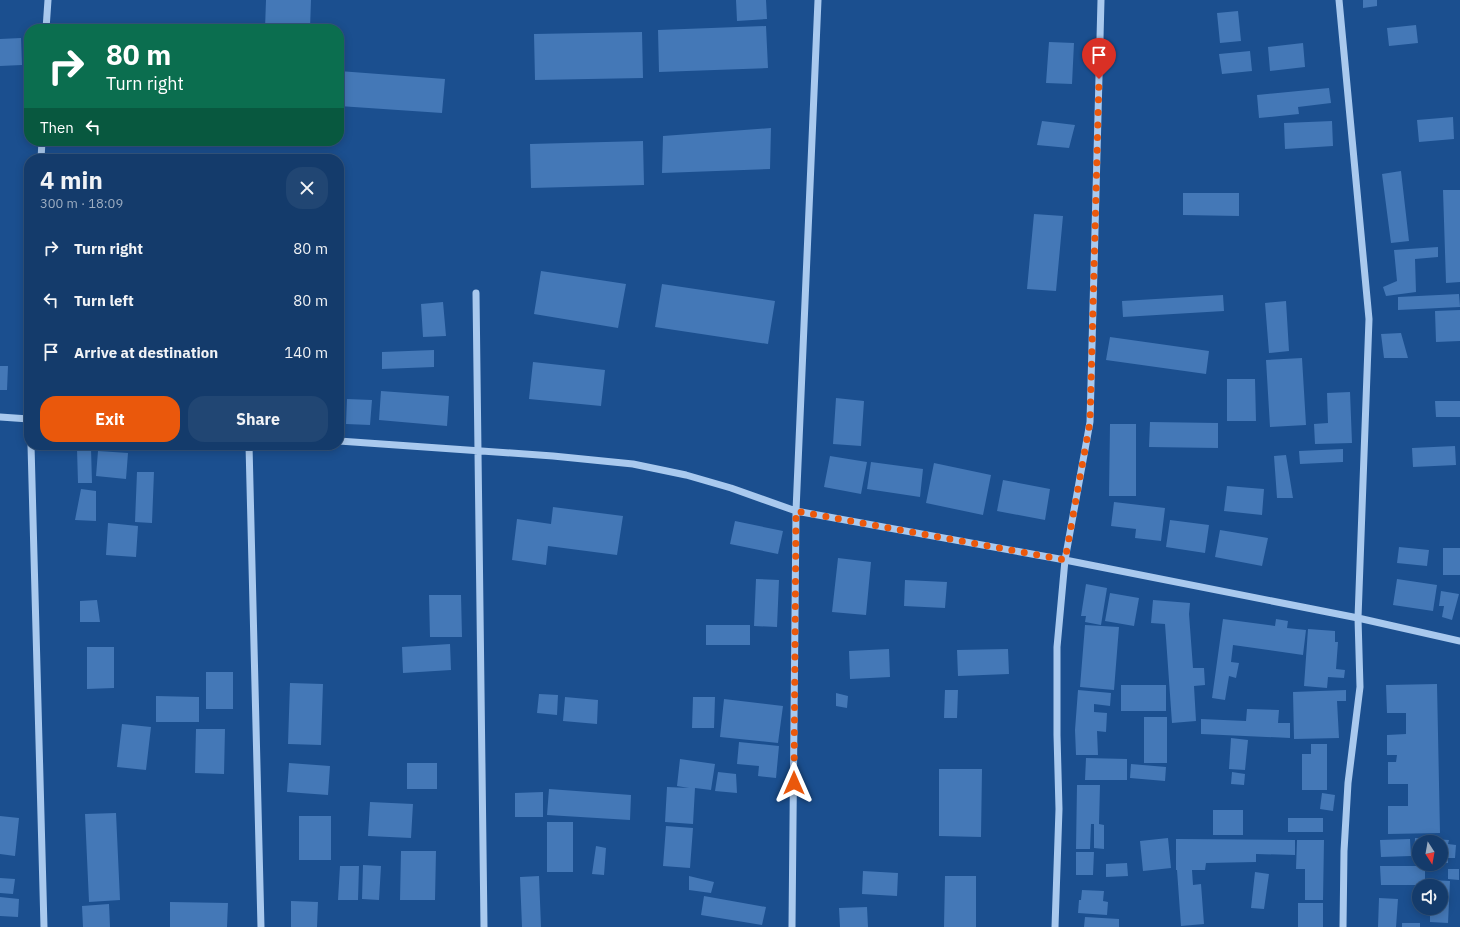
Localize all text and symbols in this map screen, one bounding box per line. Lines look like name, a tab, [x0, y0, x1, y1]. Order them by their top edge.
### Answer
text: 80 m	[106, 36, 171, 73]
pin	[1082, 38, 1116, 79]
icon: right	[40, 40, 92, 92]
icon: arrive	[1088, 44, 1110, 66]
text: Turn right	[106, 72, 184, 95]
icon: left	[82, 116, 104, 138]
text: Then	[40, 118, 74, 137]
text: 4 min	[40, 164, 103, 196]
button: close	[286, 167, 328, 209]
text: 300 m · 18:09	[40, 195, 123, 212]
icon: right	[40, 237, 62, 259]
text: Turn right	[74, 239, 143, 258]
text: 80 m	[293, 239, 328, 258]
icon: left	[40, 289, 62, 311]
text: Turn left	[74, 291, 134, 310]
text: 80 m	[293, 291, 328, 310]
icon: arrive	[40, 341, 62, 363]
text: Arrive at destination	[74, 343, 218, 362]
text: 140 m	[284, 343, 328, 362]
button: Exit	[40, 396, 180, 442]
button: Share	[188, 396, 328, 442]
position arrow	[773, 762, 815, 804]
north arrow	[1412, 835, 1448, 871]
map controls	[1412, 835, 1448, 915]
button: sound	[1412, 879, 1448, 915]

